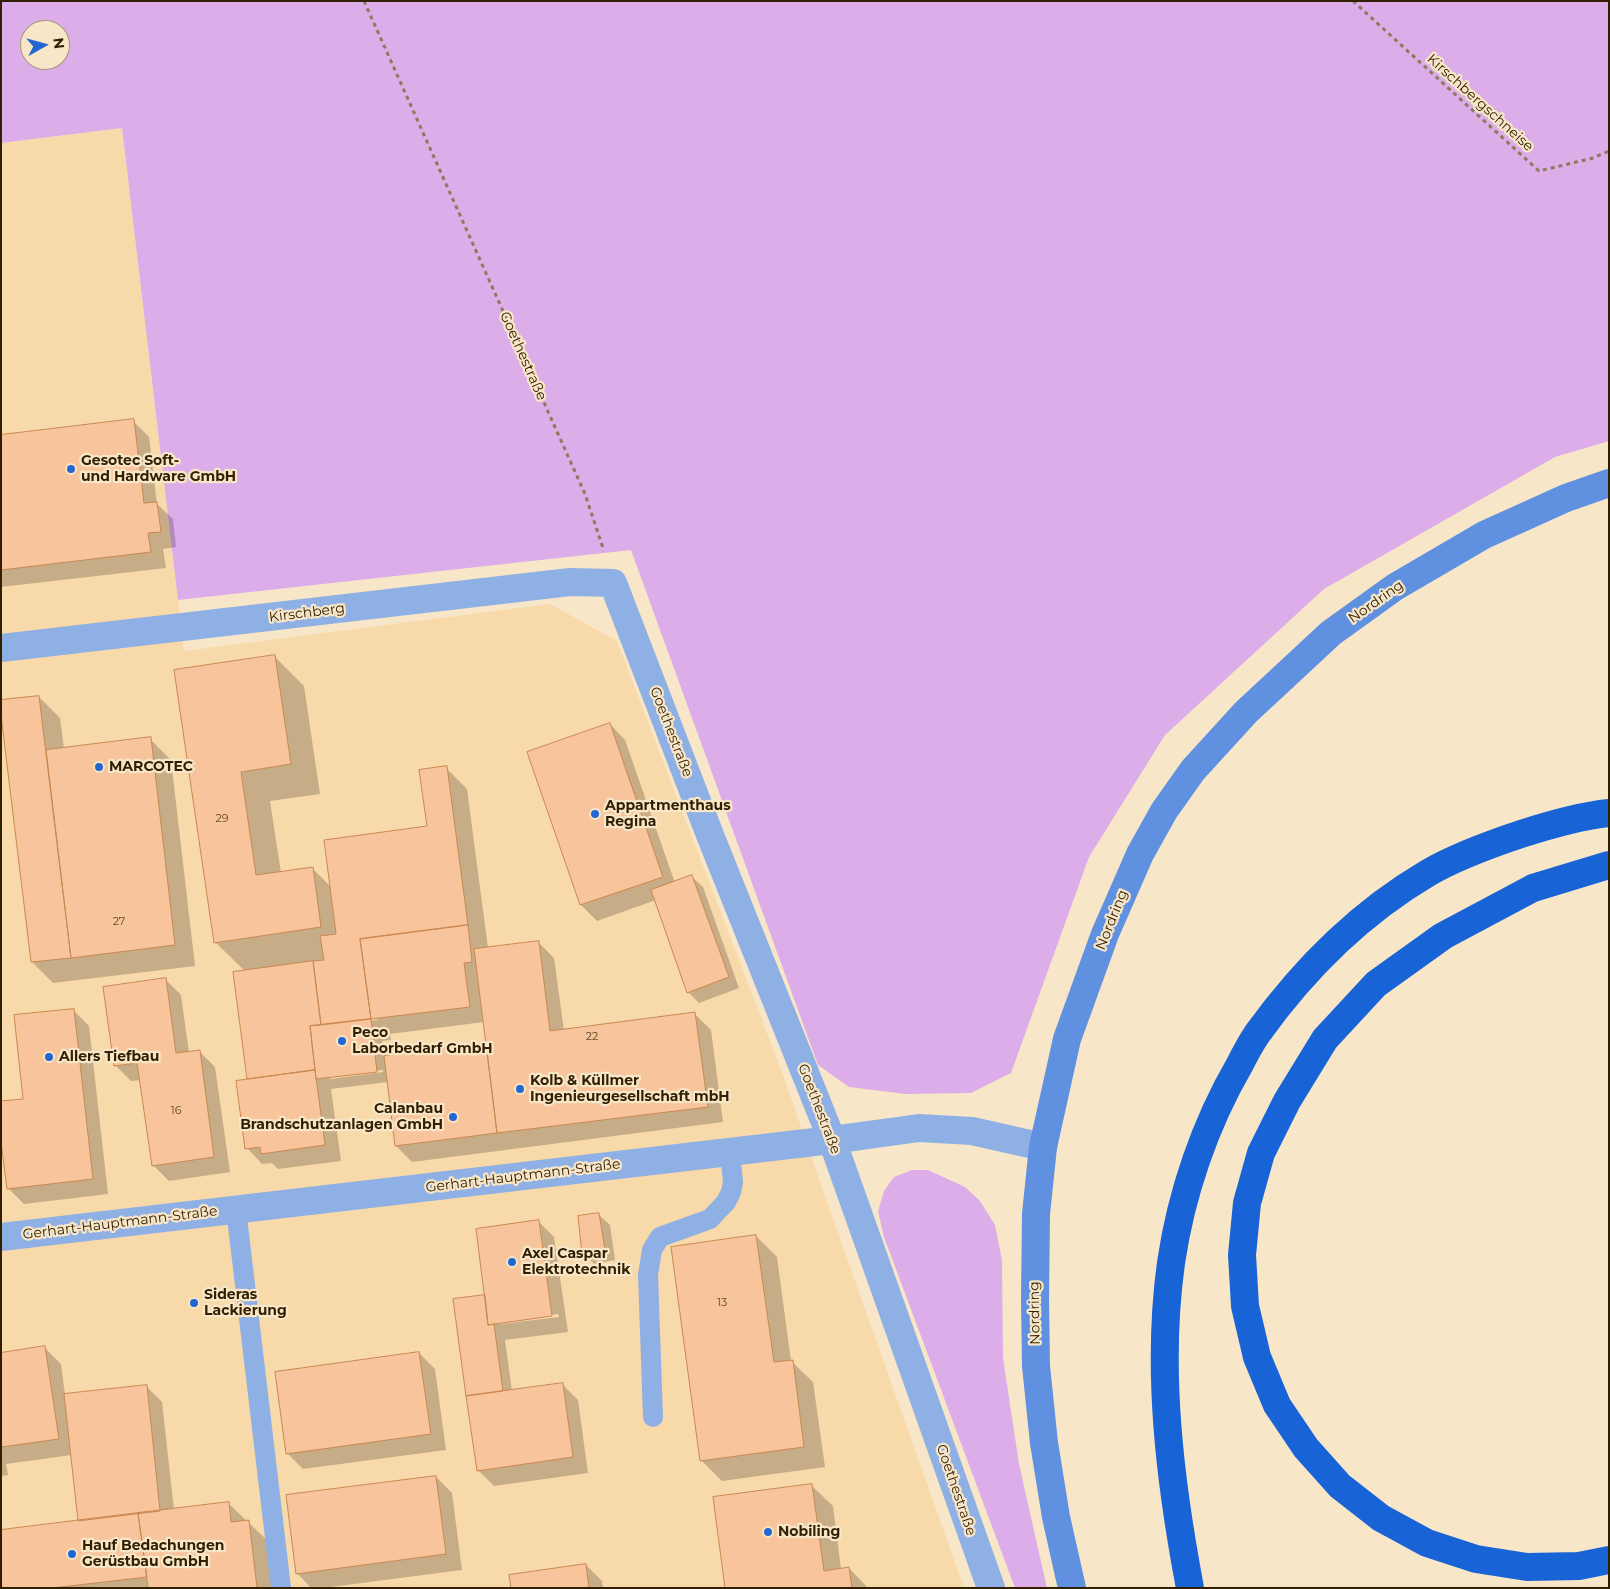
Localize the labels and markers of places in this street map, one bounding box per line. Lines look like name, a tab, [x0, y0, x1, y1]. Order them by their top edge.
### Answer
place label: Gesotec Soft- und Hardware GmbH	[81, 453, 236, 486]
marker: Gesotec Soft- und Hardware GmbH	[65, 463, 77, 475]
place label: MARCOTEC	[109, 759, 193, 775]
marker: MARCOTEC	[93, 761, 105, 773]
place label: Appartmenthaus Regina	[605, 798, 731, 830]
marker: Appartmenthaus Regina	[589, 808, 601, 820]
place label: Peco Laborbedarf GmbH	[352, 1025, 493, 1058]
marker: Peco Laborbedarf GmbH	[336, 1035, 348, 1047]
place label: Allers Tiefbau	[59, 1049, 159, 1065]
marker: Allers Tiefbau	[43, 1051, 55, 1063]
place label: Kolb & Küllmer Ingenieurgesellschaft mbH	[530, 1073, 730, 1106]
marker: Kolb & Küllmer Ingenieurgesellschaft mbH	[514, 1083, 526, 1095]
place label: Calanbau Brandschutzanlagen GmbH	[240, 1101, 443, 1134]
marker: Calanbau Brandschutzanlagen GmbH	[447, 1111, 459, 1123]
place label: Axel Caspar Elektrotechnik	[522, 1246, 630, 1278]
marker: Axel Caspar Elektrotechnik	[506, 1256, 518, 1268]
place label: Sideras Lackierung	[204, 1287, 287, 1320]
marker: Sideras Lackierung	[188, 1297, 200, 1309]
place label: Nobiling	[778, 1524, 840, 1540]
marker: Nobiling	[762, 1526, 774, 1538]
place label: Hauf Bedachungen Gerüstbau GmbH	[82, 1538, 224, 1570]
marker: Hauf Bedachungen Gerüstbau GmbH	[66, 1548, 78, 1560]

